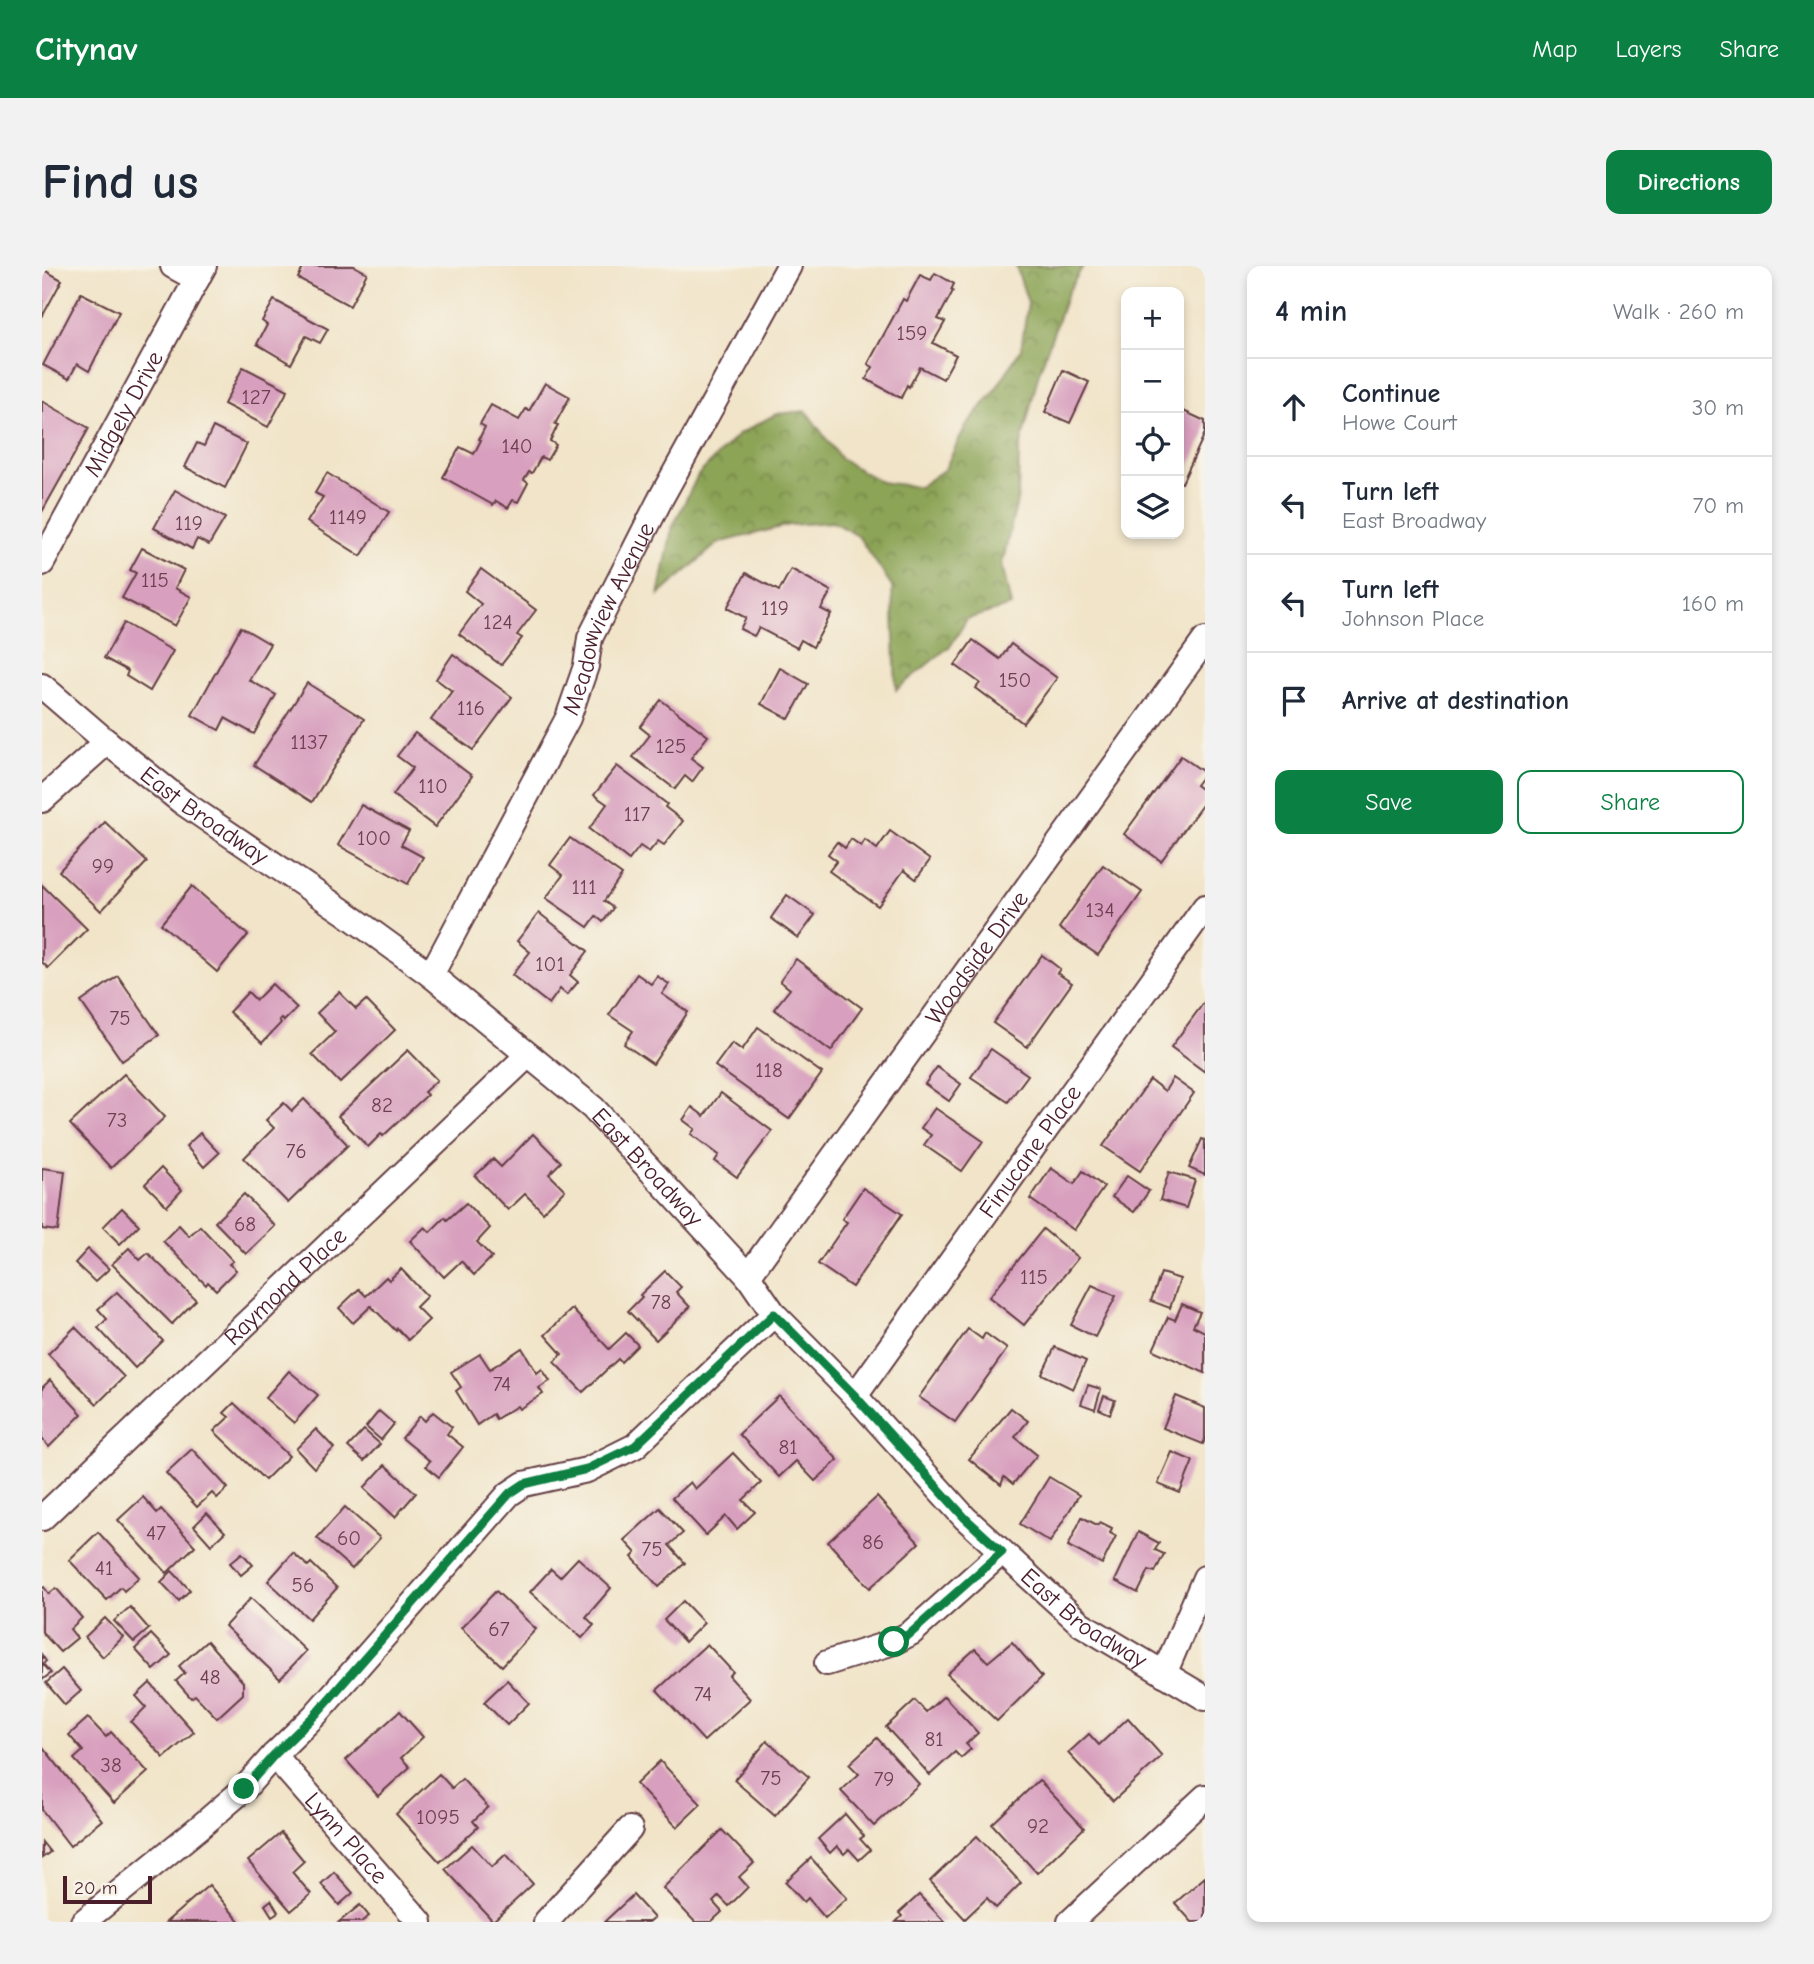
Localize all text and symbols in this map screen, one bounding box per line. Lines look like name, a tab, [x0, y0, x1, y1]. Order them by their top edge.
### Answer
text: Citynav	[35, 30, 138, 68]
text: Map	[1532, 35, 1578, 63]
text: Layers	[1616, 35, 1681, 63]
text: Share	[1719, 35, 1779, 63]
button: Directions	[1606, 150, 1772, 214]
text: Find us	[42, 154, 198, 210]
map controls	[1121, 287, 1184, 539]
button: +	[1121, 287, 1184, 350]
text: 4 min	[1275, 294, 1347, 329]
text: Walk · 260 m	[1613, 298, 1744, 325]
house number: 159	[897, 321, 927, 345]
street label: Midgely Drive	[78, 346, 169, 481]
button: −	[1121, 350, 1184, 413]
text: Continue	[1342, 379, 1440, 409]
house number: 127	[241, 385, 271, 409]
icon: ahead	[1275, 388, 1313, 426]
text: 30 m	[1692, 394, 1744, 421]
text: Howe Court	[1342, 409, 1457, 436]
button: locate	[1121, 413, 1184, 476]
house number: 140	[501, 434, 533, 458]
button: layers	[1121, 476, 1184, 539]
text: Turn left	[1342, 477, 1439, 507]
icon: left	[1275, 486, 1313, 524]
text: 70 m	[1692, 492, 1744, 519]
house number: 1149	[329, 505, 367, 529]
text: East Broadway	[1342, 507, 1486, 534]
house number: 119	[175, 511, 203, 535]
street label: Meadowview Avenue	[556, 517, 660, 719]
house number: 115	[141, 568, 169, 592]
text: Turn left	[1342, 575, 1439, 605]
icon: left	[1275, 584, 1313, 622]
text: 160 m	[1682, 590, 1744, 617]
house number: 119	[761, 596, 789, 620]
text: Johnson Place	[1342, 605, 1484, 632]
house number: 124	[483, 610, 513, 634]
house number: 150	[999, 668, 1031, 692]
icon: arrive	[1275, 682, 1313, 720]
text: Arrive at destination	[1342, 686, 1569, 716]
house number: 116	[457, 696, 485, 720]
house number: 1137	[290, 730, 328, 754]
house number: 125	[656, 734, 686, 758]
street label: East Broadway	[135, 760, 274, 871]
button: Save	[1275, 770, 1503, 834]
button: Share	[1517, 770, 1744, 834]
house number: 110	[418, 774, 448, 798]
house number: 117	[624, 802, 650, 826]
house number: 100	[357, 826, 391, 850]
house number: 99	[92, 854, 114, 878]
house number: 111	[572, 875, 596, 899]
street label: Woodside Drive	[919, 885, 1034, 1030]
house number: 134	[1085, 898, 1115, 922]
house number: 101	[535, 952, 565, 976]
house number: 75	[109, 1006, 131, 1030]
house number: 118	[755, 1058, 783, 1082]
street label: Finucane Place	[973, 1079, 1087, 1223]
house number: 82	[371, 1093, 393, 1117]
street label: East Broadway	[586, 1102, 709, 1232]
house number: 73	[107, 1108, 127, 1132]
house number: 76	[285, 1139, 307, 1163]
house number: 68	[234, 1212, 256, 1236]
street label: Raymond Place	[218, 1221, 352, 1351]
house number: 115	[1020, 1265, 1048, 1289]
house number: 78	[651, 1290, 671, 1314]
house number: 74	[493, 1372, 511, 1396]
house number: 81	[778, 1435, 798, 1459]
house number: 47	[146, 1521, 166, 1545]
house number: 60	[337, 1526, 361, 1550]
house number: 86	[862, 1530, 884, 1554]
house number: 75	[641, 1537, 663, 1561]
house number: 41	[95, 1556, 113, 1580]
street label: East Broadway	[1015, 1562, 1152, 1674]
house number: 56	[292, 1573, 314, 1597]
house number: 67	[488, 1617, 510, 1641]
route start	[878, 1626, 909, 1657]
house number: 48	[200, 1665, 220, 1689]
house number: 74	[694, 1682, 712, 1706]
house number: 81	[924, 1727, 944, 1751]
house number: 38	[100, 1753, 122, 1777]
house number: 75	[760, 1766, 782, 1790]
house number: 79	[873, 1767, 895, 1791]
route end	[228, 1773, 259, 1804]
street label: Lynn Place	[299, 1786, 394, 1889]
house number: 1095	[416, 1805, 460, 1829]
house number: 92	[1027, 1814, 1049, 1838]
scale bar	[63, 1873, 152, 1905]
text: 20 m	[74, 1877, 118, 1899]

